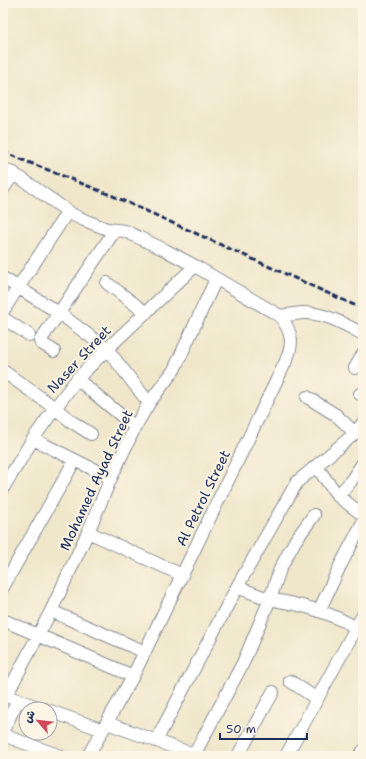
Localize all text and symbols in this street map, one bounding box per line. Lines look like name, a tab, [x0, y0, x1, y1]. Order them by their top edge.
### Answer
street label: Naser Street	[43, 321, 115, 397]
street label: Mohamed Ayad Street	[55, 406, 137, 554]
street label: Al Petrol Street	[172, 447, 234, 549]
north arrow	[18, 701, 58, 741]
text: ش	[20, 708, 39, 725]
scale bar	[220, 715, 307, 741]
text: 50 m	[226, 721, 256, 737]

